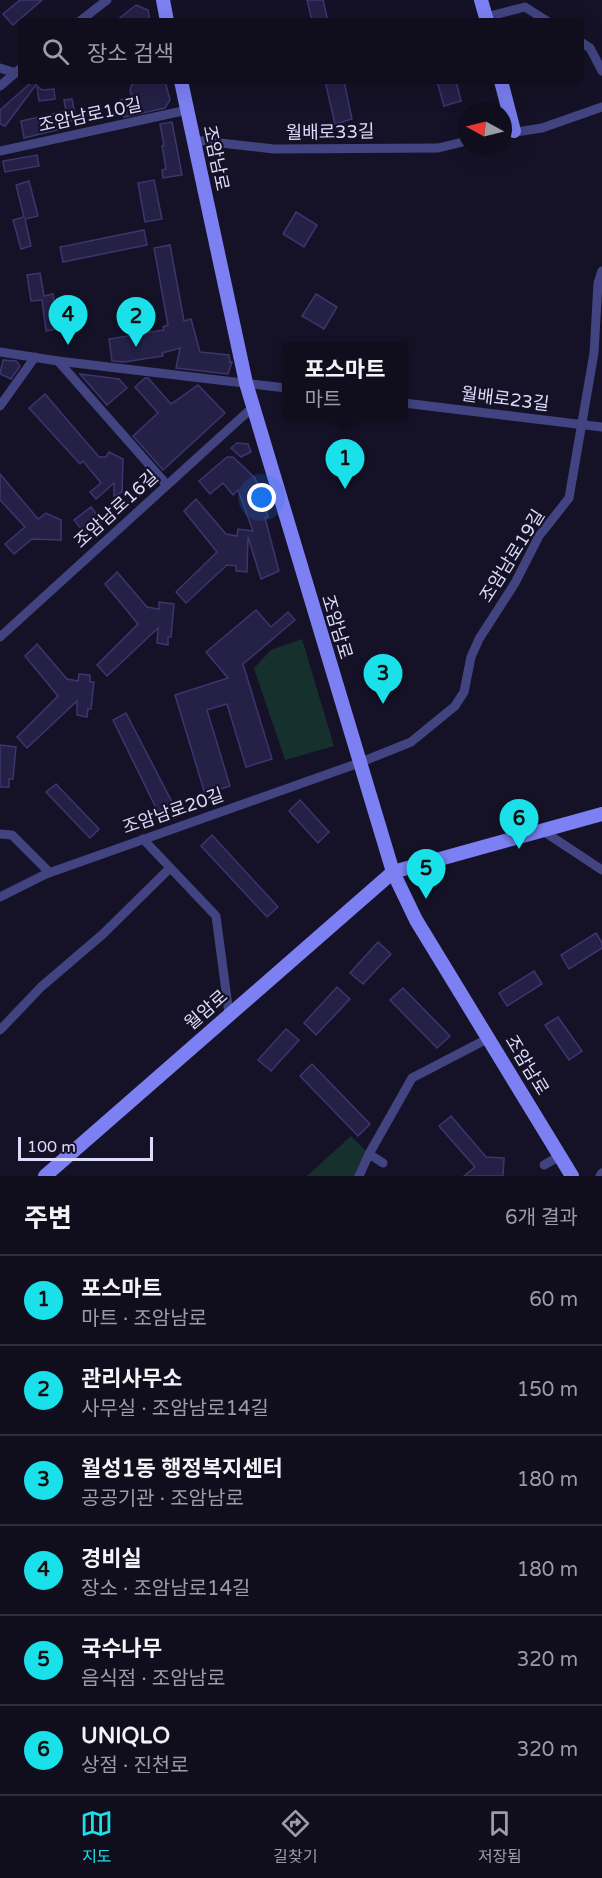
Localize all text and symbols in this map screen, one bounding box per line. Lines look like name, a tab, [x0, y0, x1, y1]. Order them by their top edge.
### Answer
search box	[18, 18, 584, 84]
icon: search	[39, 35, 72, 68]
text: 장소 검색	[87, 41, 174, 67]
street label: 조암남로10길	[36, 93, 144, 137]
north arrow	[458, 102, 512, 156]
street label: 월배로33길	[285, 120, 375, 144]
street label: 조암남로	[198, 123, 234, 193]
pin: 4	[48, 296, 88, 345]
pin: 2	[116, 298, 156, 347]
popup	[282, 342, 408, 420]
text: 포스마트	[305, 357, 385, 383]
street label: 월배로23길	[460, 383, 550, 415]
text: 마트	[305, 388, 341, 412]
pin: 1	[326, 440, 364, 489]
street label: 조암남로16길	[69, 466, 163, 552]
your location	[247, 483, 276, 512]
street label: 조암남로19길	[475, 505, 549, 607]
street label: 조암남로	[317, 592, 357, 662]
pin: 3	[364, 654, 403, 704]
street label: 조암남로20길	[120, 783, 226, 839]
pin: 6	[500, 800, 538, 849]
pin: 5	[406, 850, 446, 899]
street label: 월암로	[180, 985, 232, 1035]
street label: 조암남로	[501, 1031, 553, 1099]
scale bar	[18, 1134, 153, 1162]
text: 100 m	[27, 1137, 76, 1157]
text: 주변	[24, 1203, 72, 1234]
text: 6개 결과	[505, 1206, 578, 1230]
text: 포스마트	[81, 1276, 162, 1302]
text: 1	[37, 1288, 50, 1312]
text: 60 m	[529, 1288, 578, 1312]
text: 마트 · 조암남로	[81, 1307, 207, 1331]
text: 관리사무소	[81, 1366, 182, 1392]
text: 2	[37, 1378, 50, 1402]
text: 150 m	[517, 1378, 578, 1402]
text: 사무실 · 조암남로14길	[81, 1397, 269, 1421]
text: 월성1동 행정복지센터	[81, 1456, 283, 1482]
text: 3	[37, 1468, 50, 1492]
text: 180 m	[517, 1468, 578, 1492]
text: 공공기관 · 조암남로	[81, 1487, 244, 1511]
text: 경비실	[81, 1546, 142, 1572]
text: 4	[37, 1558, 50, 1582]
text: 180 m	[517, 1558, 578, 1582]
text: 장소 · 조암남로14길	[81, 1577, 251, 1601]
text: 국수나무	[81, 1636, 162, 1662]
text: 5	[37, 1648, 50, 1672]
text: 320 m	[517, 1648, 578, 1672]
text: 음식점 · 조암남로	[81, 1667, 225, 1691]
text: UNIQLO	[81, 1723, 170, 1749]
text: 6	[37, 1738, 50, 1762]
text: 320 m	[517, 1738, 578, 1762]
text: 상점 · 진천로	[81, 1754, 189, 1778]
tab: 지도	[80, 1807, 113, 1867]
tab: 길찾기	[273, 1807, 318, 1867]
tab: 저장됨	[478, 1807, 522, 1867]

